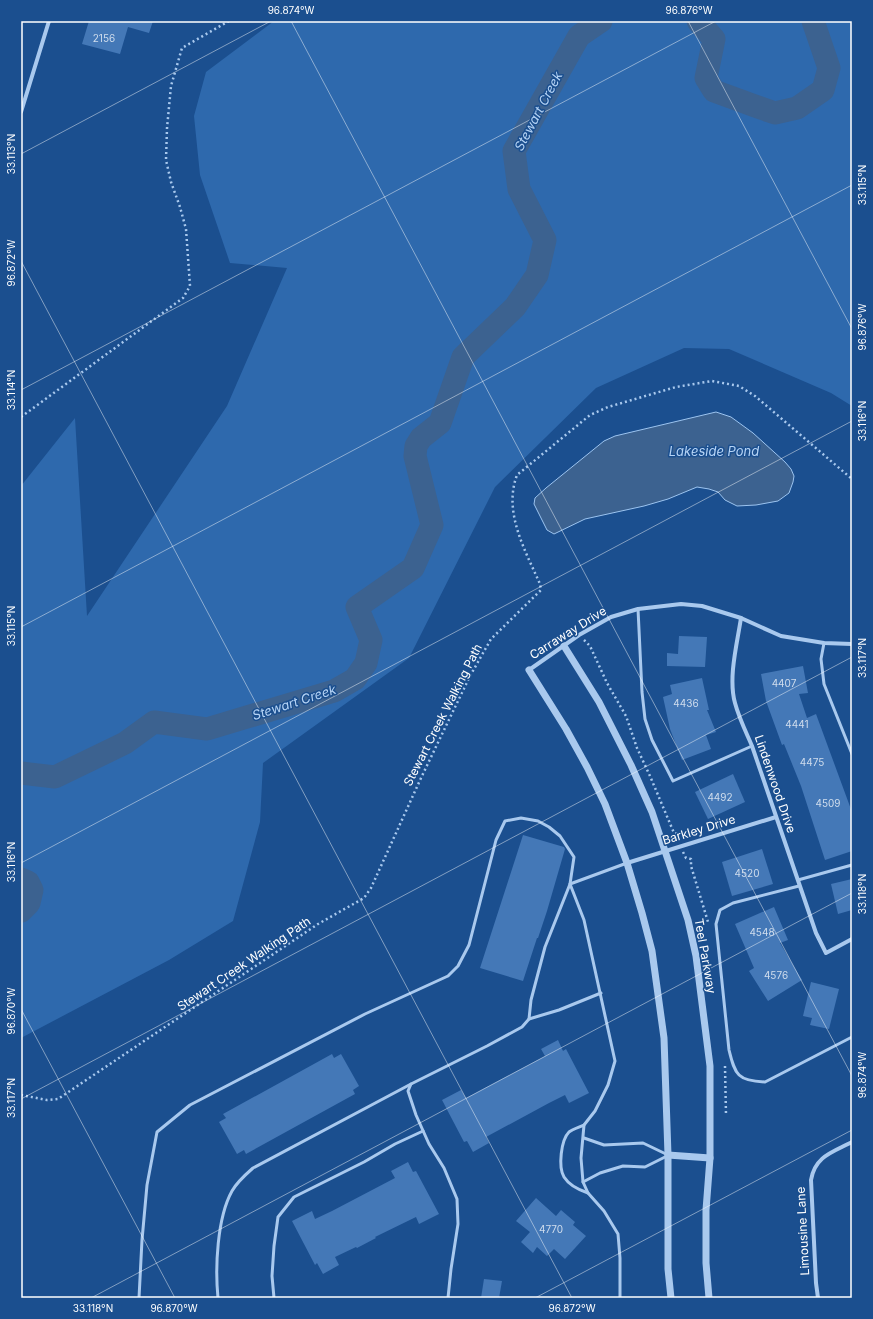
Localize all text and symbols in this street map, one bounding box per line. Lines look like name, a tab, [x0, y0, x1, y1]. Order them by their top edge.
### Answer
text: 96.874°W	[268, 4, 314, 16]
text: 96.876°W	[665, 4, 713, 16]
house number: 2156	[93, 32, 115, 44]
water label: Stewart Creek	[510, 68, 566, 153]
text: 33.113°N	[5, 134, 17, 174]
text: 33.115°N	[856, 165, 868, 205]
text: 96.872°W	[5, 239, 17, 287]
text: 96.876°W	[856, 303, 868, 351]
text: 33.114°N	[5, 370, 17, 410]
text: 33.116°N	[856, 401, 868, 441]
water label: Lakeside Pond	[669, 443, 759, 459]
street label: Carraway Drive	[527, 603, 609, 662]
text: 33.115°N	[5, 606, 17, 646]
text: 33.117°N	[856, 638, 868, 678]
street label: Stewart Creek Walking Path	[400, 641, 485, 788]
house number: 4407	[772, 677, 797, 689]
water label: Stewart Creek	[250, 681, 339, 723]
house number: 4436	[673, 697, 699, 709]
house number: 4441	[785, 718, 809, 730]
street label: Lindenwood Drive	[752, 733, 799, 835]
house number: 4475	[800, 756, 824, 768]
house number: 4492	[707, 791, 733, 803]
house number: 4509	[815, 797, 841, 809]
street label: Barkley Drive	[661, 811, 737, 848]
text: 33.116°N	[5, 842, 17, 882]
house number: 4520	[735, 867, 759, 879]
text: 33.118°N	[856, 874, 868, 914]
street label: Stewart Creek Walking Path	[174, 913, 313, 1014]
street label: Teel Parkway	[692, 917, 720, 995]
house number: 4548	[749, 926, 775, 938]
house number: 4576	[764, 969, 788, 981]
text: 96.870°W	[5, 987, 17, 1035]
text: 96.874°W	[856, 1052, 868, 1098]
text: 33.117°N	[5, 1078, 17, 1118]
street label: Limousine Lane	[793, 1186, 812, 1276]
house number: 4770	[539, 1223, 563, 1235]
text: 33.118°N	[73, 1302, 113, 1314]
text: 96.870°W	[150, 1302, 198, 1314]
text: 96.872°W	[548, 1302, 596, 1314]

